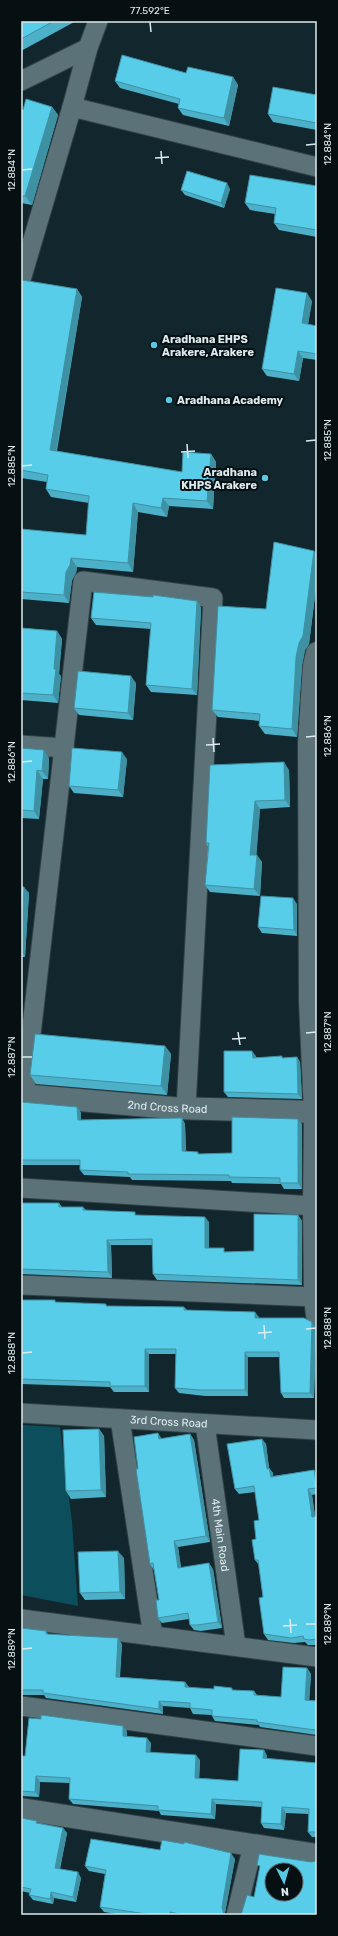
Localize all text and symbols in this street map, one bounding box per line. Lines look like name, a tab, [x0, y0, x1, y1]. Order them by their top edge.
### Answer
text: 77.592°E	[130, 5, 170, 17]
text: 12.884°N	[322, 123, 334, 165]
text: 12.884°N	[6, 149, 18, 191]
place label: Aradhana EHPS Arakere, Arakere	[162, 333, 255, 359]
marker: Aradhana EHPS Arakere, Arakere	[149, 340, 159, 350]
place label: Aradhana Academy	[177, 394, 284, 407]
marker: Aradhana Academy	[164, 395, 174, 405]
text: 12.885°N	[322, 419, 334, 461]
text: 12.885°N	[6, 445, 18, 487]
place label: Aradhana KHPS Arakere	[181, 466, 257, 492]
marker: Aradhana KHPS Arakere	[260, 473, 270, 483]
text: 12.886°N	[322, 715, 334, 757]
text: 12.886°N	[6, 741, 18, 783]
text: 12.887°N	[322, 1011, 334, 1053]
text: 12.887°N	[6, 1036, 18, 1078]
street label: 2nd Cross Road	[127, 1098, 208, 1115]
text: 12.888°N	[322, 1307, 334, 1349]
text: 12.888°N	[6, 1332, 18, 1374]
street label: 3rd Cross Road	[130, 1413, 208, 1430]
street label: 4th Main Road	[209, 1498, 232, 1572]
text: 12.889°N	[322, 1603, 334, 1645]
text: 12.889°N	[6, 1628, 18, 1670]
north arrow	[264, 1862, 304, 1902]
text: N	[280, 1885, 289, 1898]

